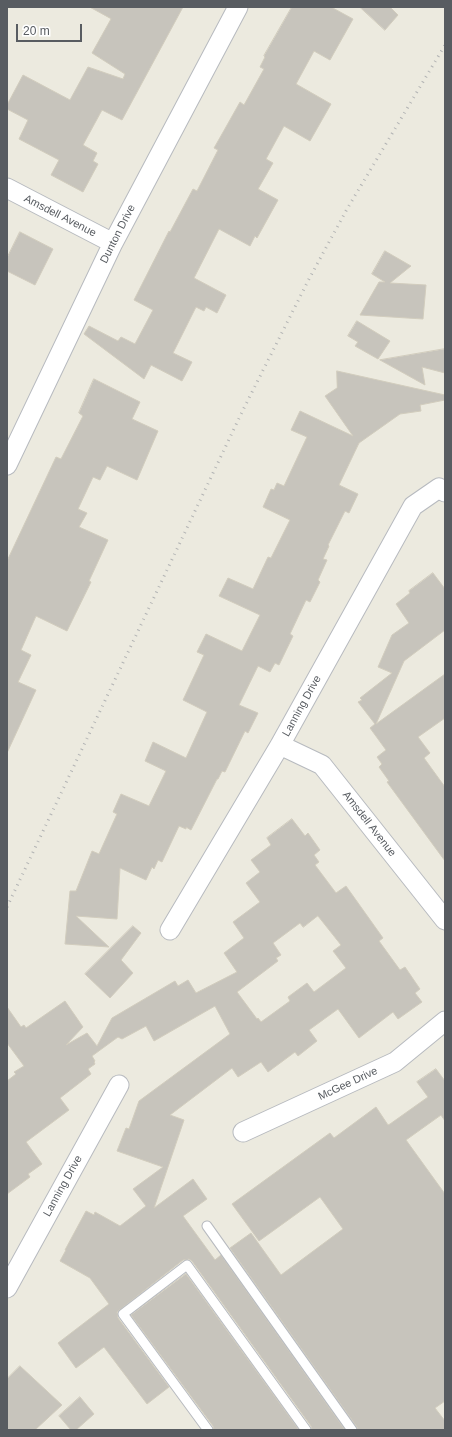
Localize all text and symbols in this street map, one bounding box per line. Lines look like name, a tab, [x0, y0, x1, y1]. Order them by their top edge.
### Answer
scale bar	[18, 16, 84, 42]
text: 20 m	[23, 24, 50, 38]
street label: Amsdell Avenue	[22, 192, 98, 240]
street label: Dunton Drive	[98, 202, 138, 266]
street label: Lanning Drive	[280, 673, 324, 739]
street label: Amsdell Avenue	[339, 789, 399, 859]
street label: McGee Drive	[316, 1064, 380, 1104]
street label: Lanning Drive	[41, 1153, 85, 1219]

